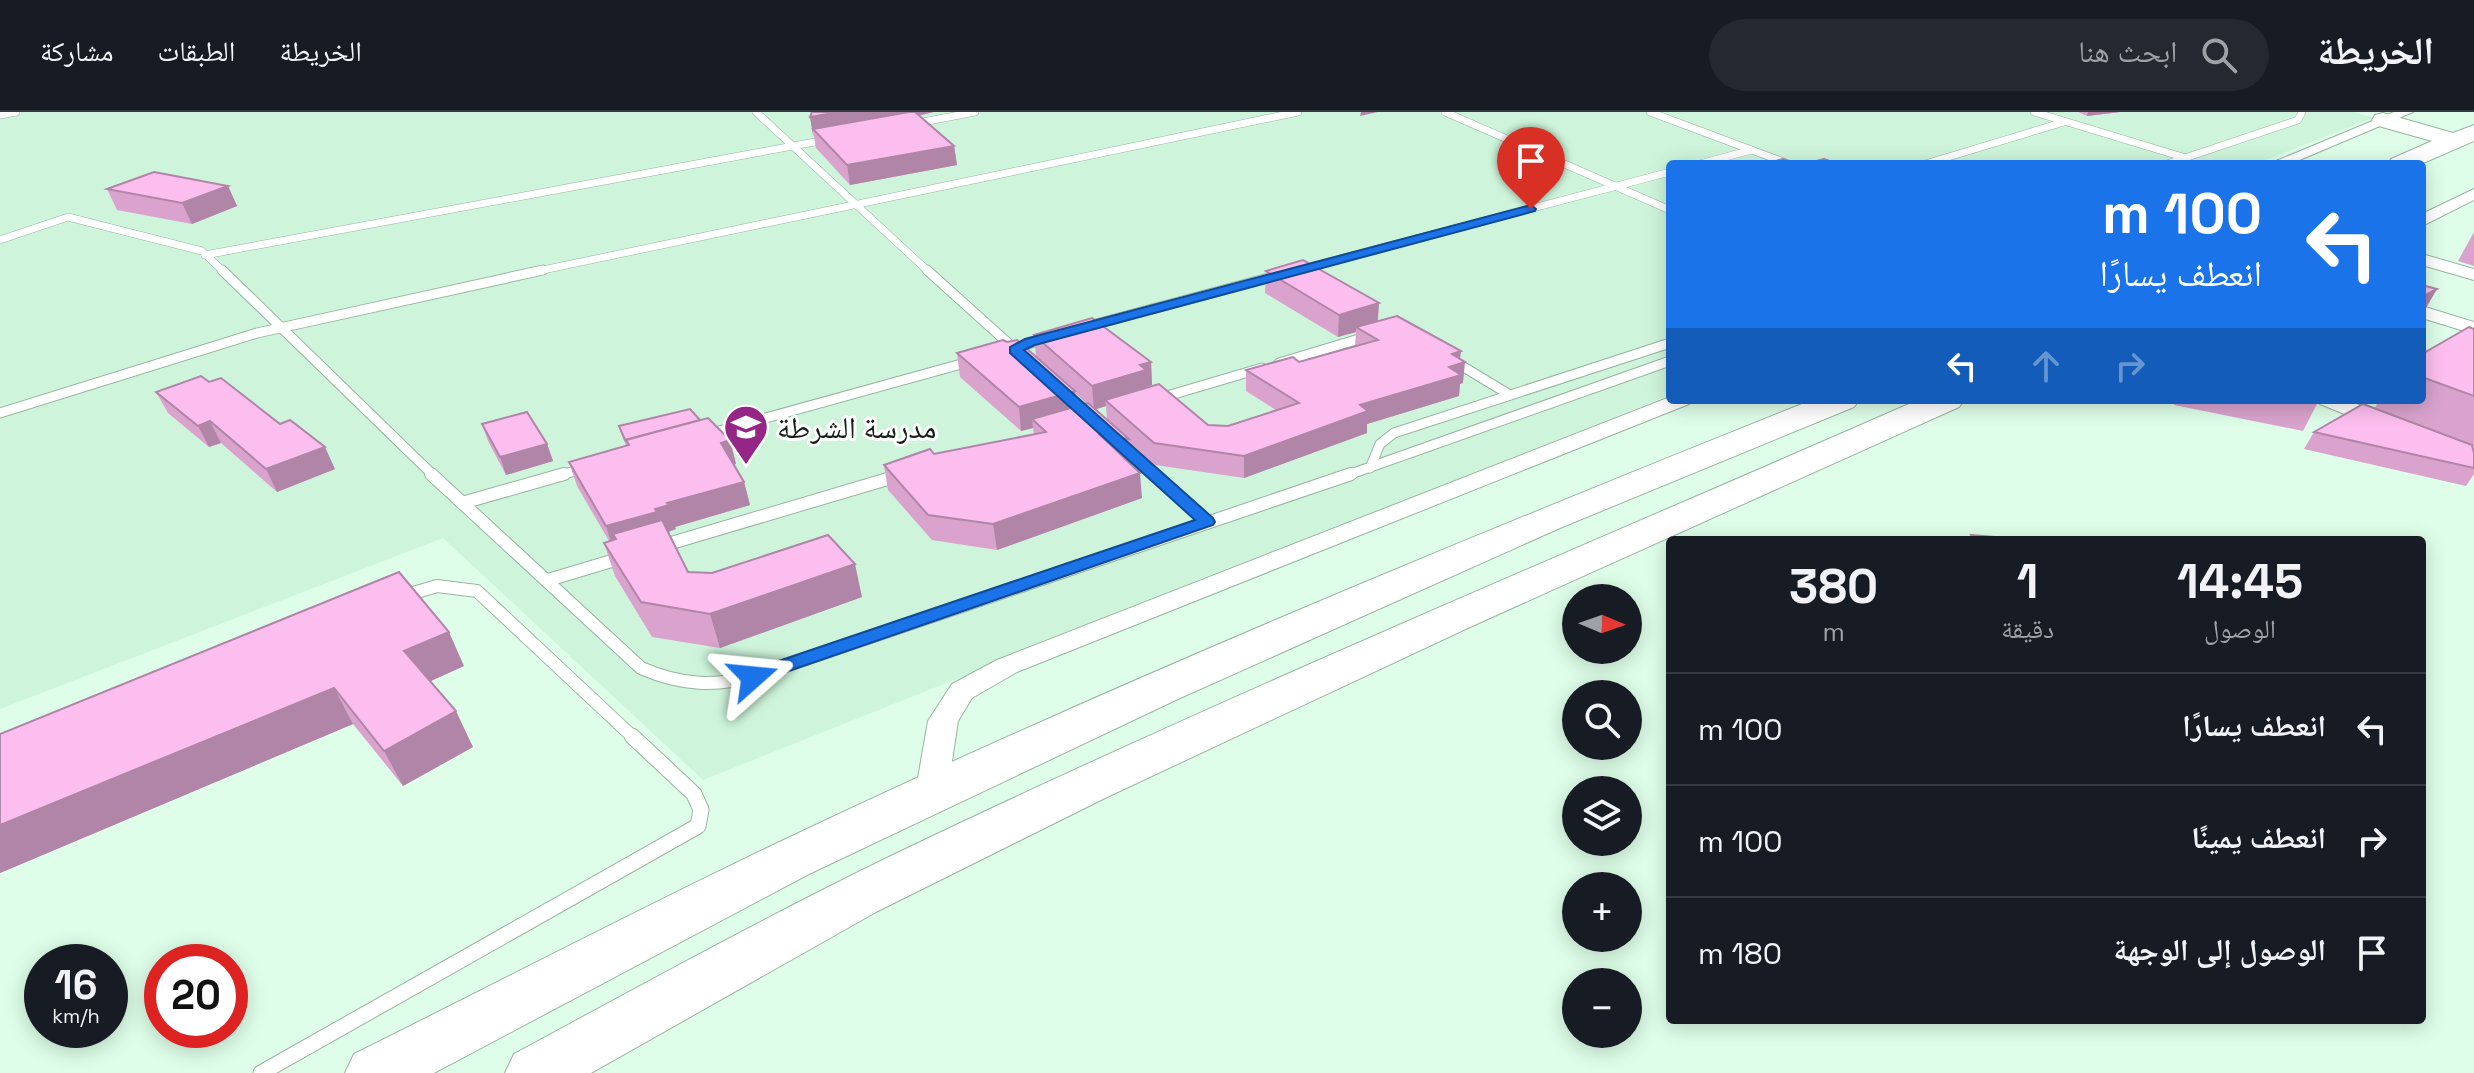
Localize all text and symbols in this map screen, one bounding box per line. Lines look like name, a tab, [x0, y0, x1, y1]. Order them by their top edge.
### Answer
search box	[1709, 19, 2269, 91]
text: الخريطة	[2317, 27, 2434, 75]
text: ابحث هنا	[2078, 32, 2177, 71]
text: مشاركة	[40, 33, 114, 69]
text: الطبقات	[158, 33, 235, 69]
text: الخريطة	[279, 33, 362, 69]
icon: search	[2197, 33, 2241, 77]
pin	[1497, 127, 1565, 209]
icon: arrive	[1509, 139, 1553, 183]
text: 100 m	[2102, 178, 2262, 249]
icon: left	[2290, 192, 2394, 296]
text: انعطف يسارًا	[2100, 251, 2262, 297]
icon: left	[1940, 344, 1984, 388]
icon: ahead	[2024, 344, 2068, 388]
icon: right	[2108, 344, 2152, 388]
school or university icon: مدرسة الشرطة	[722, 403, 770, 466]
place label: مدرسة الشرطة	[777, 408, 936, 447]
text: 1	[2017, 551, 2038, 612]
text: 14:45	[2177, 551, 2303, 612]
text: 380	[1789, 556, 1878, 617]
north arrow	[1562, 584, 1642, 664]
map controls	[1562, 584, 1642, 1048]
text: دقيقة	[2001, 612, 2054, 646]
text: الوصول	[2204, 612, 2276, 646]
text: m	[1822, 615, 1845, 649]
position arrow	[711, 635, 795, 719]
button: search	[1562, 680, 1642, 760]
text: انعطف يسارًا	[2182, 706, 2326, 745]
icon: left	[2350, 707, 2394, 751]
text: 100 m	[1698, 710, 1783, 749]
button: layers	[1562, 776, 1642, 856]
text: انعطف يمينًا	[2191, 818, 2326, 857]
icon: right	[2350, 819, 2394, 863]
text: 100 m	[1698, 822, 1783, 861]
button: +	[1562, 872, 1642, 952]
text: الوصول إلى الوجهة	[2113, 930, 2326, 969]
icon: arrive	[2350, 931, 2394, 975]
text: 180 m	[1698, 934, 1782, 973]
speed limit sign: 20	[144, 944, 248, 1048]
text: 16	[55, 960, 97, 1011]
button: −	[1562, 968, 1642, 1048]
text: km/h	[52, 1003, 100, 1029]

